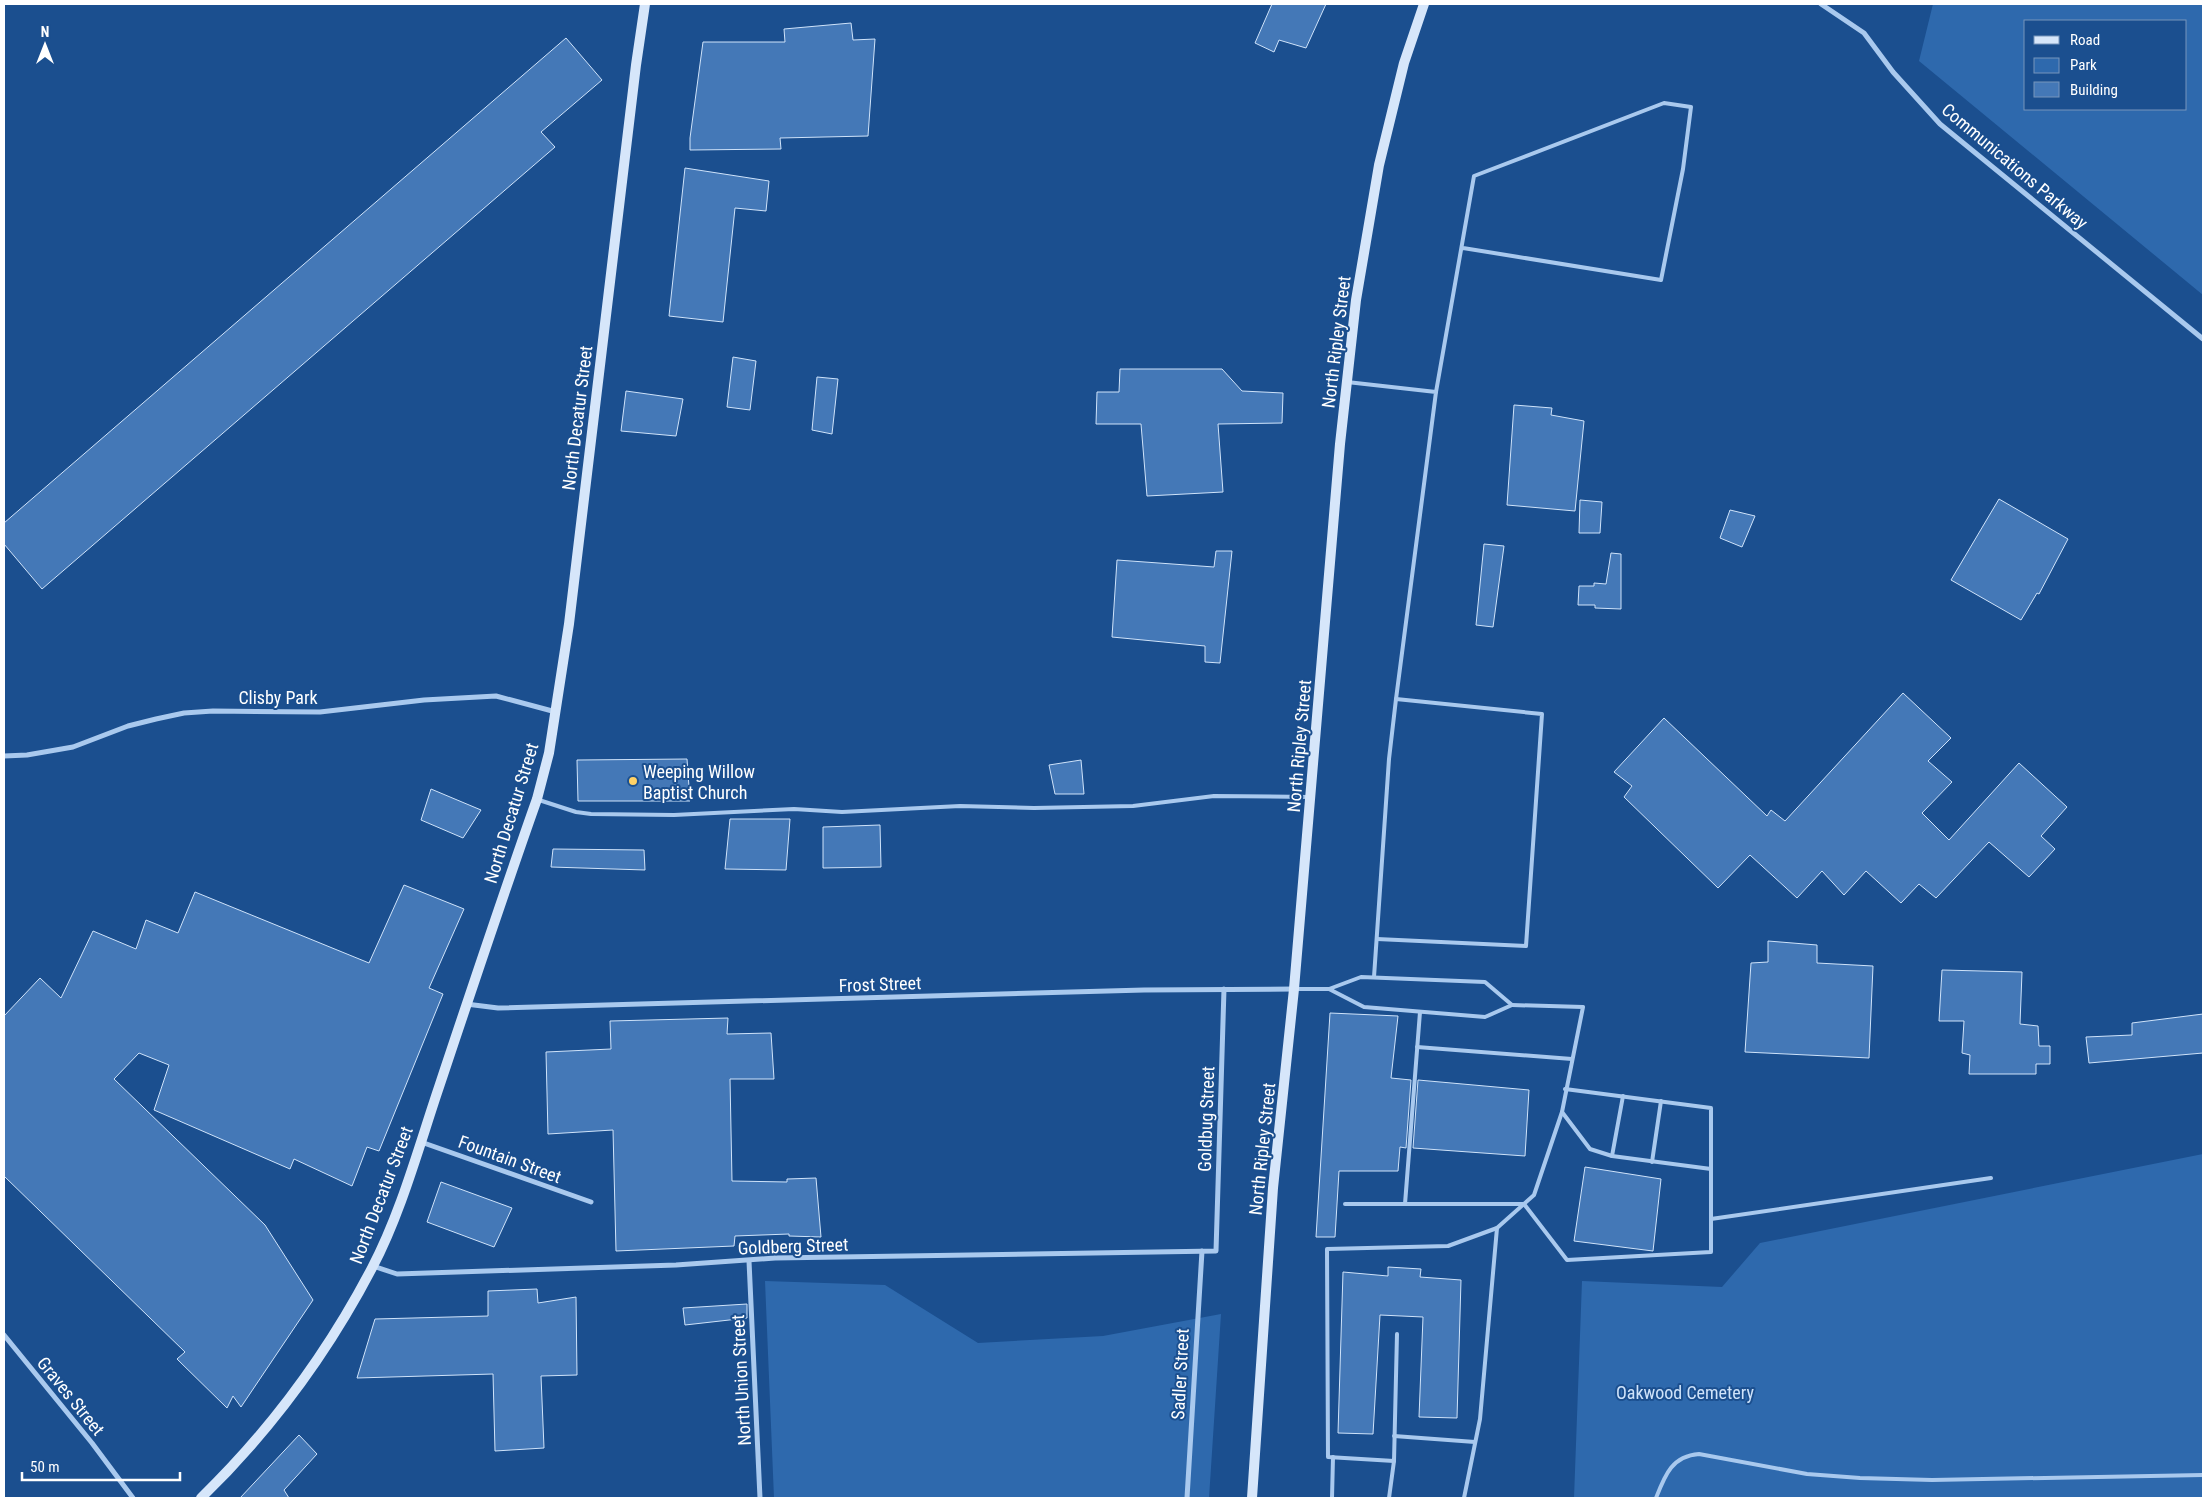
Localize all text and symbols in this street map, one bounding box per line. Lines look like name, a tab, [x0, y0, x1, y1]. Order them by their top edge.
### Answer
north arrow	[20, 20, 70, 70]
legend	[2024, 20, 2187, 110]
text: N	[41, 24, 49, 40]
text: Road	[2070, 31, 2100, 49]
text: Park	[2070, 56, 2097, 74]
text: Building	[2070, 81, 2118, 99]
street label: Communications Parkway	[1938, 99, 2093, 234]
street label: North Ripley Street	[1317, 275, 1355, 409]
street label: North Decatur Street	[558, 344, 596, 492]
street label: North Ripley Street	[1283, 679, 1315, 813]
street label: Clisby Park	[238, 687, 318, 708]
street label: North Decatur Street	[480, 740, 542, 886]
place label: Weeping Willow Baptist Church	[643, 761, 755, 803]
marker: Weeping Willow Baptist Church	[627, 775, 639, 787]
street label: Frost Street	[838, 972, 922, 996]
street label: Goldbug Street	[1194, 1066, 1218, 1172]
street label: North Ripley Street	[1245, 1082, 1279, 1216]
street label: North Decatur Street	[345, 1123, 417, 1267]
street label: Fountain Street	[456, 1131, 564, 1187]
street label: Goldberg Street	[737, 1234, 849, 1258]
street label: North Union Street	[727, 1314, 755, 1446]
street label: Sadler Street	[1167, 1328, 1193, 1420]
street label: Graves Street	[33, 1353, 109, 1439]
park label: Oakwood Cemetery	[1616, 1382, 1754, 1403]
scale bar	[22, 1450, 180, 1482]
text: 50 m	[30, 1458, 60, 1476]

